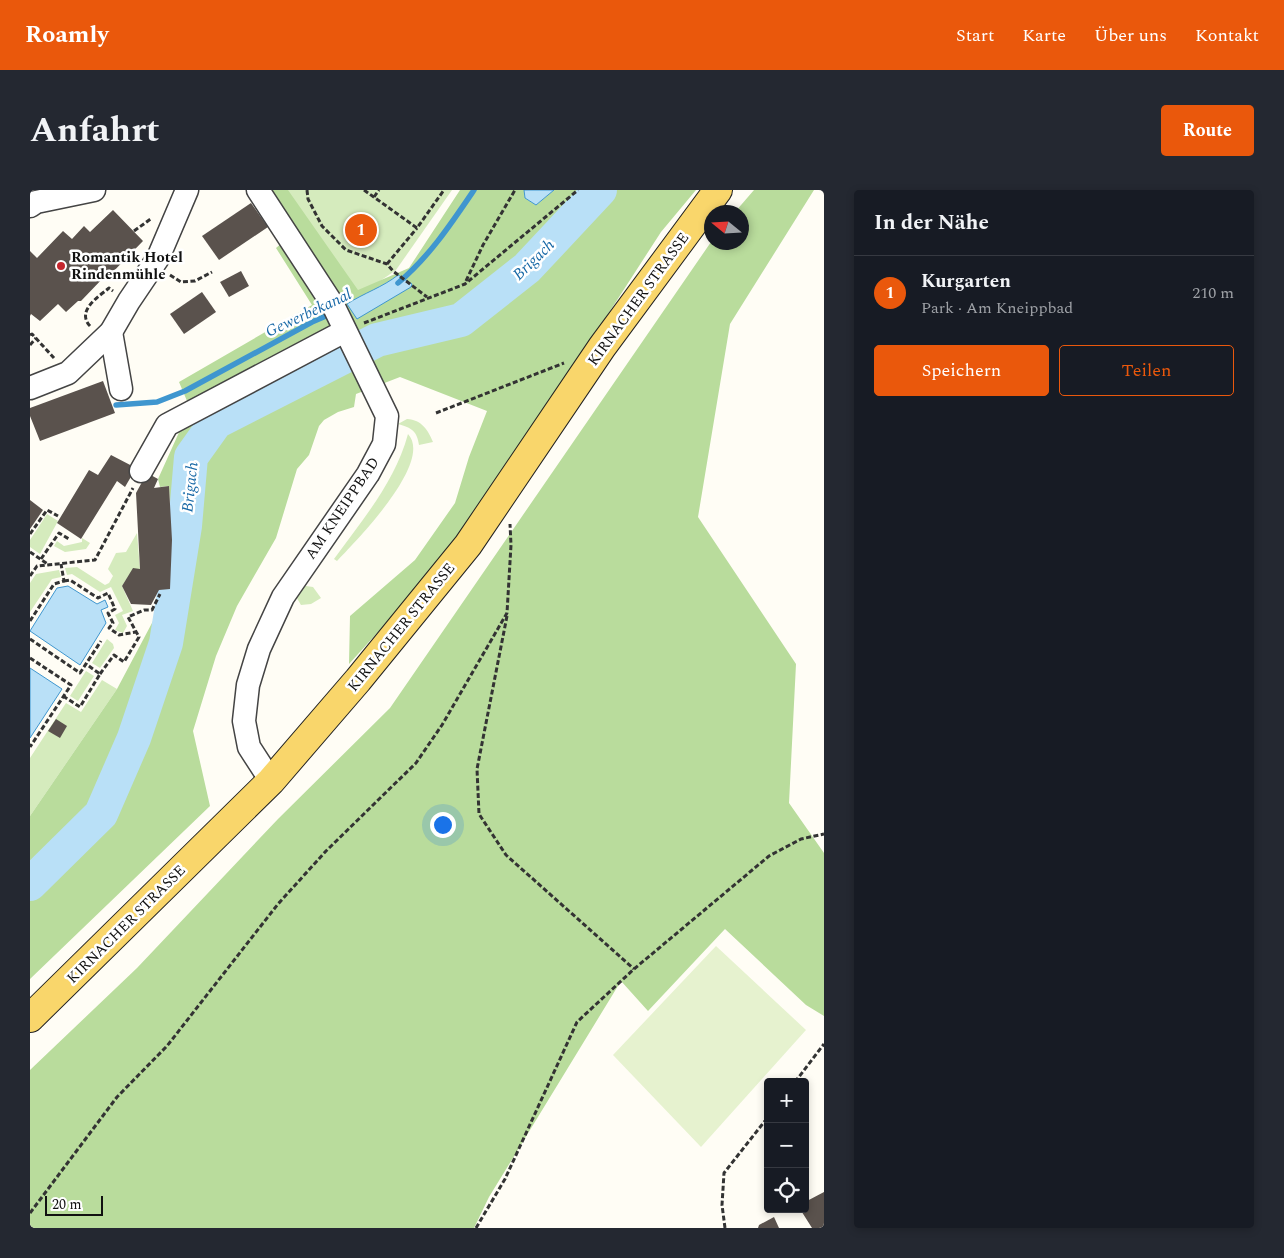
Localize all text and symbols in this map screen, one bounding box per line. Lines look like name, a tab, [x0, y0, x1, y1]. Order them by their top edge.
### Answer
text: Roamly	[25, 17, 109, 53]
text: Start	[956, 22, 994, 49]
text: Karte	[1022, 22, 1066, 49]
text: Über uns	[1094, 22, 1167, 49]
text: Kontakt	[1195, 22, 1259, 49]
text: Anfahrt	[30, 104, 160, 157]
button: Route	[1161, 105, 1254, 156]
north arrow	[704, 205, 749, 250]
text: In der Nähe	[874, 207, 989, 239]
pin: 1	[345, 211, 377, 249]
street label: KIRNACHER STRASSE	[582, 228, 695, 371]
water label: Brigach	[507, 234, 560, 286]
place label: Romantik Hotel Rindenmühle	[71, 246, 183, 286]
marker: Romantik Hotel Rindenmühle	[55, 260, 67, 272]
text: Kurgarten	[921, 267, 1011, 296]
text: 1	[886, 281, 894, 305]
text: 210 m	[1192, 281, 1234, 305]
water label: Gewerbekanal	[261, 282, 356, 343]
text: Park · Am Kneippbad	[921, 296, 1073, 320]
button: Speichern	[874, 345, 1049, 396]
button: Teilen	[1059, 345, 1234, 396]
street label: AM KNEIPPBAD	[300, 452, 385, 564]
water label: Brigach	[175, 461, 205, 513]
street label: KIRNACHER STRASSE	[342, 558, 461, 697]
your location	[430, 812, 456, 838]
street label: KIRNACHER STRASSE	[62, 860, 191, 989]
map controls	[764, 1078, 809, 1213]
button: +	[764, 1078, 809, 1123]
button: −	[764, 1123, 809, 1168]
button: locate	[764, 1168, 809, 1213]
scale bar	[45, 1193, 102, 1216]
text: 20 m	[52, 1194, 82, 1215]

